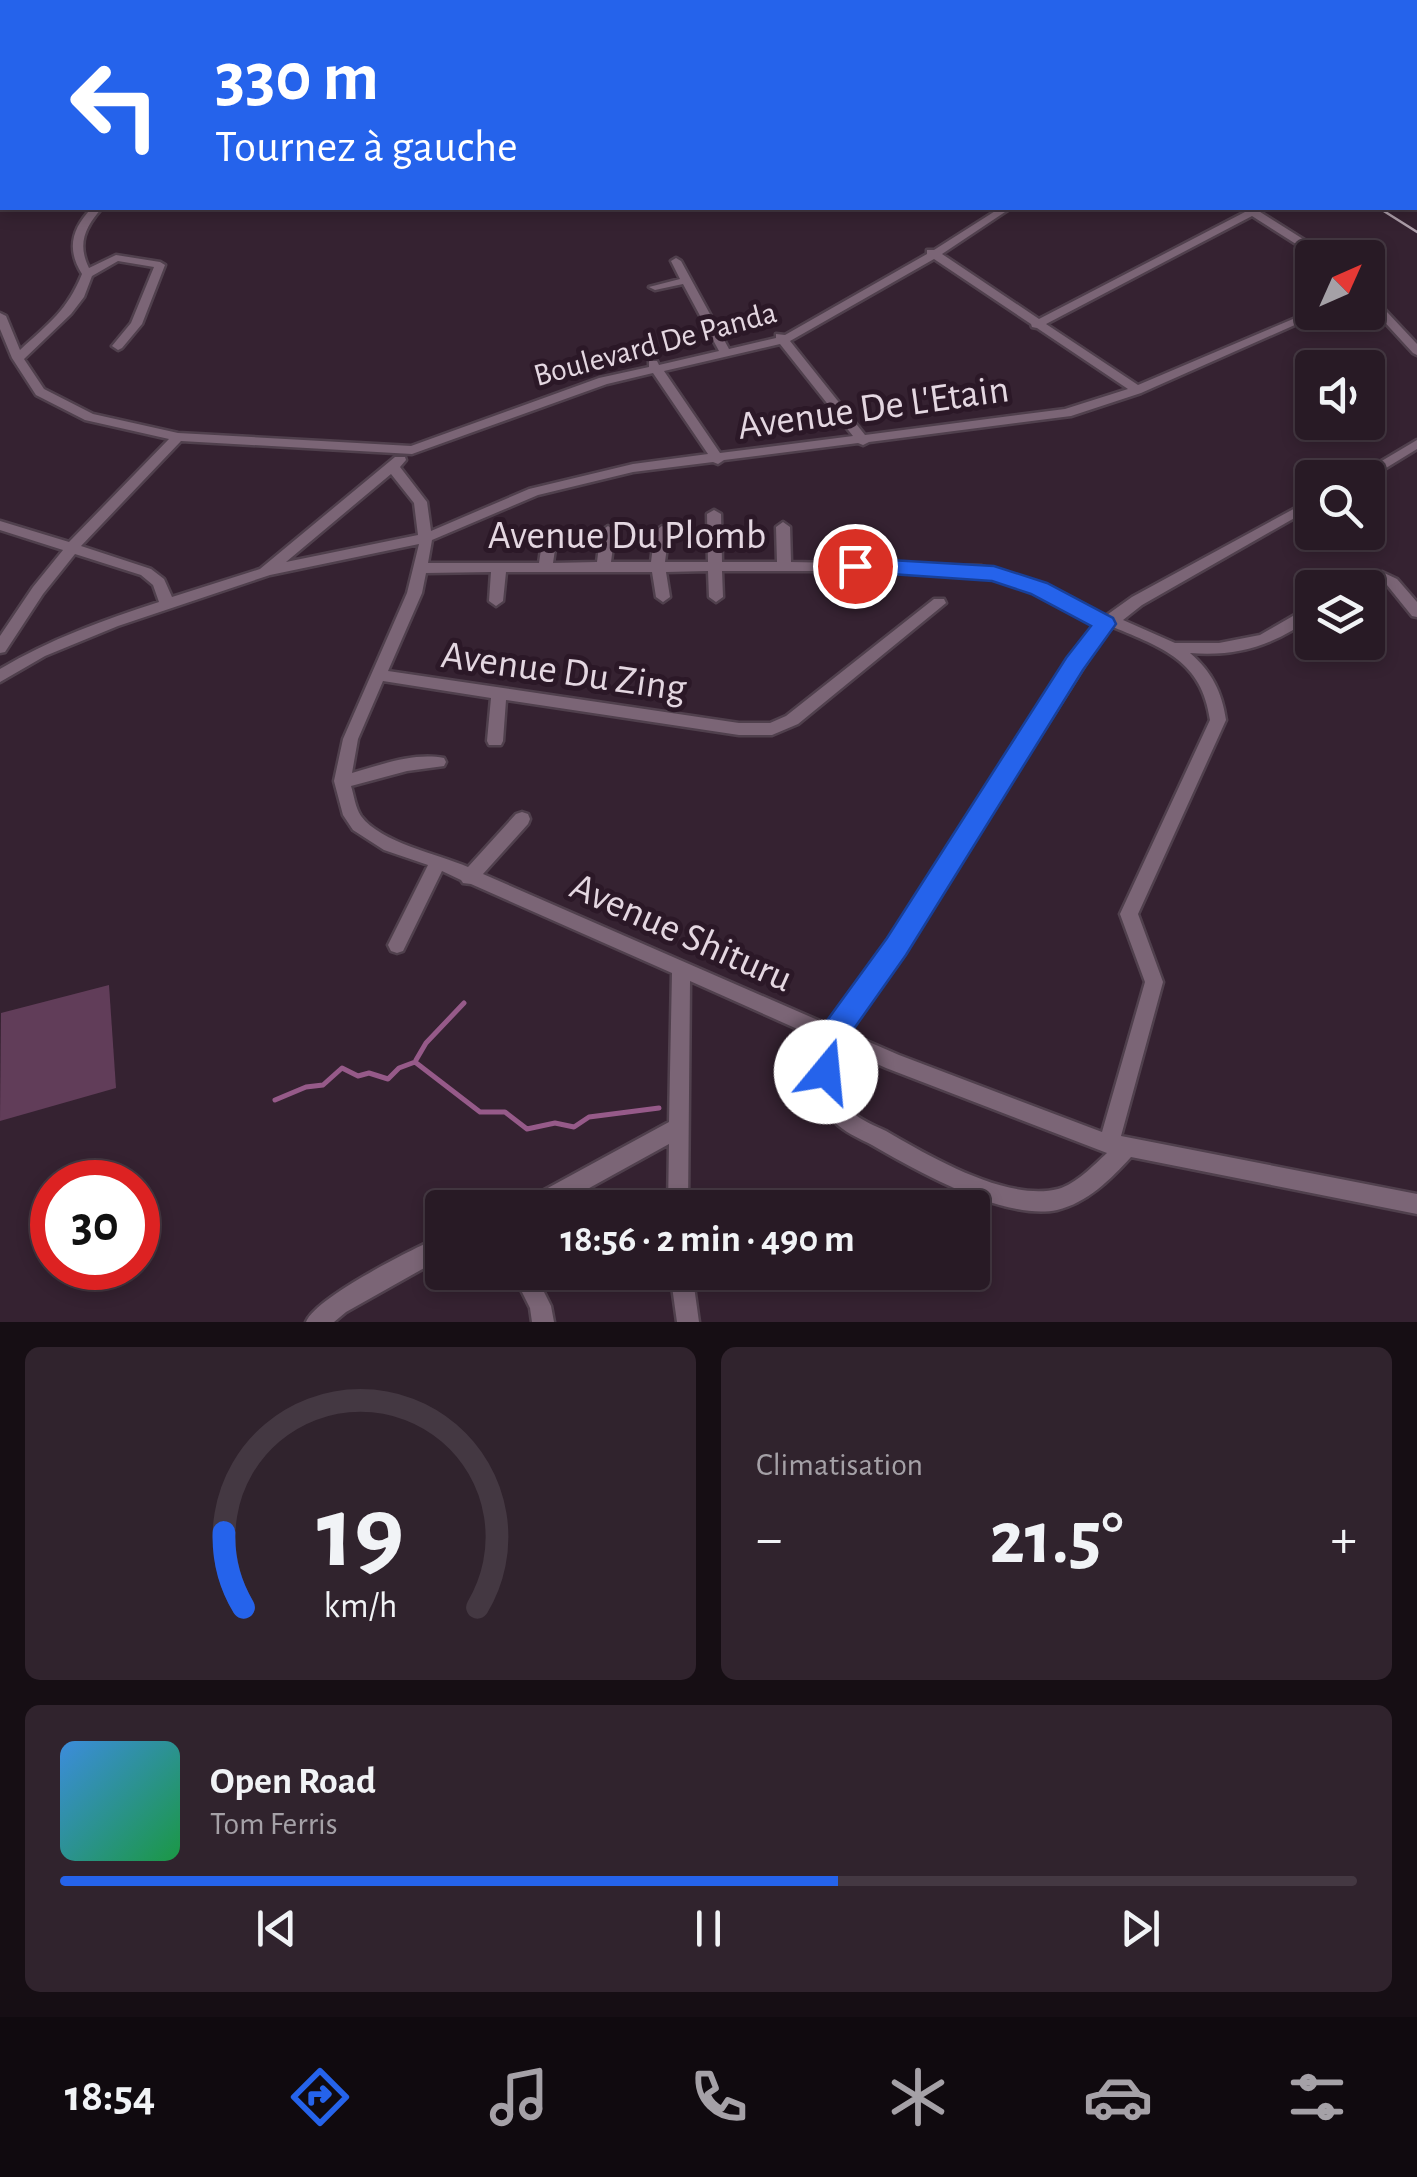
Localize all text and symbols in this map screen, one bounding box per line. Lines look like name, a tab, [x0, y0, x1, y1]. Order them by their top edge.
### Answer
icon: left	[50, 40, 180, 170]
text: 330 m	[215, 43, 379, 113]
text: Tournez à gauche	[215, 125, 518, 170]
north arrow	[1295, 240, 1385, 330]
map controls	[1295, 240, 1385, 660]
street label: Boulevard De Panda	[530, 296, 780, 392]
button: sound	[1295, 350, 1385, 440]
street label: Avenue De L'Etain	[735, 369, 1012, 447]
button: search	[1295, 460, 1385, 550]
street label: Avenue Du Plomb	[488, 516, 766, 556]
pin	[813, 524, 898, 609]
icon: arrive	[828, 539, 883, 594]
button: layers	[1295, 570, 1385, 660]
street label: Avenue Du Zing	[439, 635, 689, 709]
street label: Avenue Shituru	[564, 866, 798, 1000]
position arrow	[774, 1020, 878, 1124]
speed limit sign: 30	[30, 1160, 160, 1290]
text: 18:56 · 2 min · 490 m	[560, 1221, 855, 1259]
text: Climatisation	[756, 1449, 923, 1481]
text: 19	[317, 1482, 404, 1586]
text: 21.5°	[990, 1502, 1123, 1577]
text: −	[756, 1512, 782, 1567]
text: +	[1331, 1512, 1357, 1567]
text: km/h	[324, 1588, 397, 1624]
text: Open Road	[210, 1763, 376, 1801]
text: Tom Ferris	[210, 1808, 338, 1840]
icon: previous	[249, 1901, 304, 1956]
icon: pause	[681, 1901, 736, 1956]
icon: next	[1113, 1901, 1168, 1956]
icon: directions	[285, 2062, 355, 2132]
icon: music	[484, 2062, 554, 2132]
icon: phone	[684, 2062, 754, 2132]
icon: climate	[883, 2062, 953, 2132]
icon: car	[1083, 2062, 1153, 2132]
icon: filters	[1282, 2062, 1352, 2132]
text: 18:54	[65, 2074, 155, 2119]

